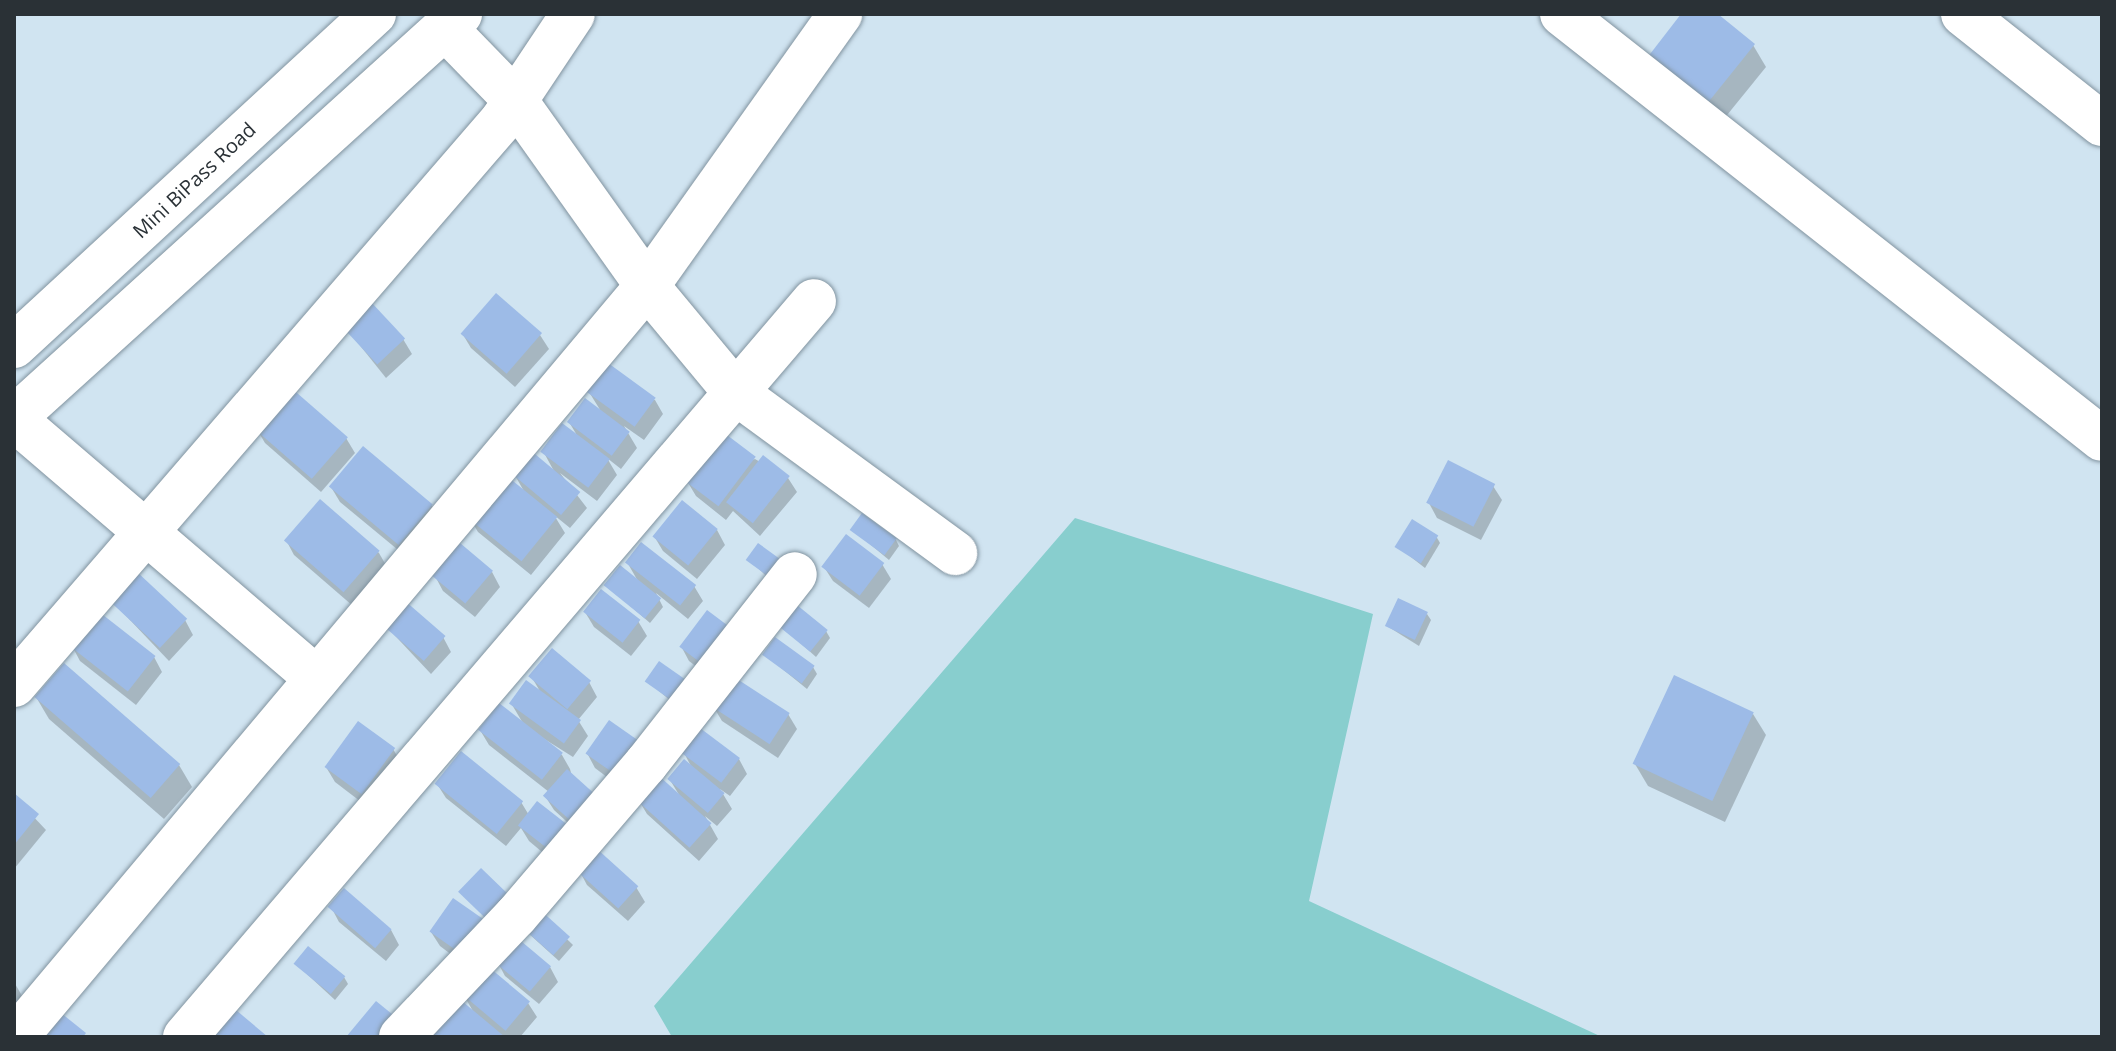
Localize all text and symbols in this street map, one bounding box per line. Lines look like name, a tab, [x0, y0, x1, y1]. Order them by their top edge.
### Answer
street label: Mini BiPass Road	[128, 117, 260, 243]

